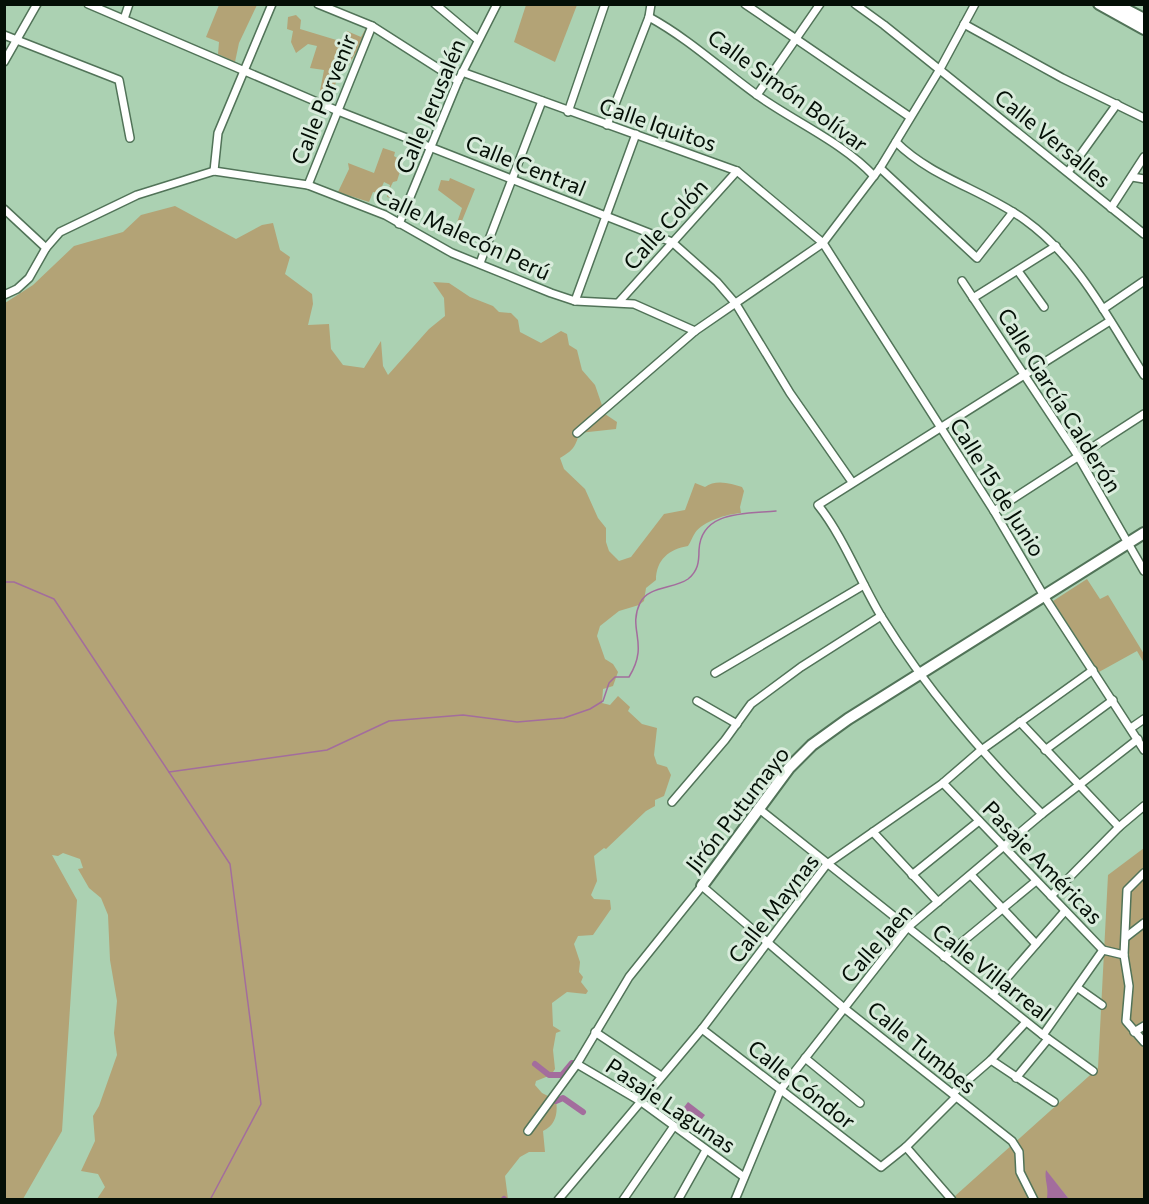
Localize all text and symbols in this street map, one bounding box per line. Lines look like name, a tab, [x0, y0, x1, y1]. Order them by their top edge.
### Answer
street label: Calle Simón Bolívar	[703, 23, 873, 157]
street label: Calle Porvenir	[285, 30, 362, 168]
street label: Calle Jerusalén	[389, 34, 471, 178]
street label: Calle Versalles	[990, 83, 1116, 193]
street label: Calle Iquitos	[596, 91, 720, 157]
street label: Calle Central	[462, 129, 590, 201]
street label: Calle Colón	[617, 173, 713, 275]
street label: Calle Malecón Perú	[371, 181, 555, 285]
street label: Calle García Calderón	[992, 303, 1128, 497]
street label: Calle 15 de Junio	[945, 413, 1051, 561]
street label: Jirón Putumayo	[679, 741, 795, 877]
street label: Pasaje Américas	[977, 795, 1109, 929]
street label: Calle Maynas	[722, 848, 824, 968]
street label: Calle Jaen	[834, 898, 918, 988]
street label: Calle Villarreal	[927, 917, 1057, 1027]
street label: Calle Tumbes	[862, 995, 982, 1099]
street label: Calle Cóndor	[743, 1034, 861, 1134]
street label: Pasaje Lagunas	[601, 1052, 741, 1158]

